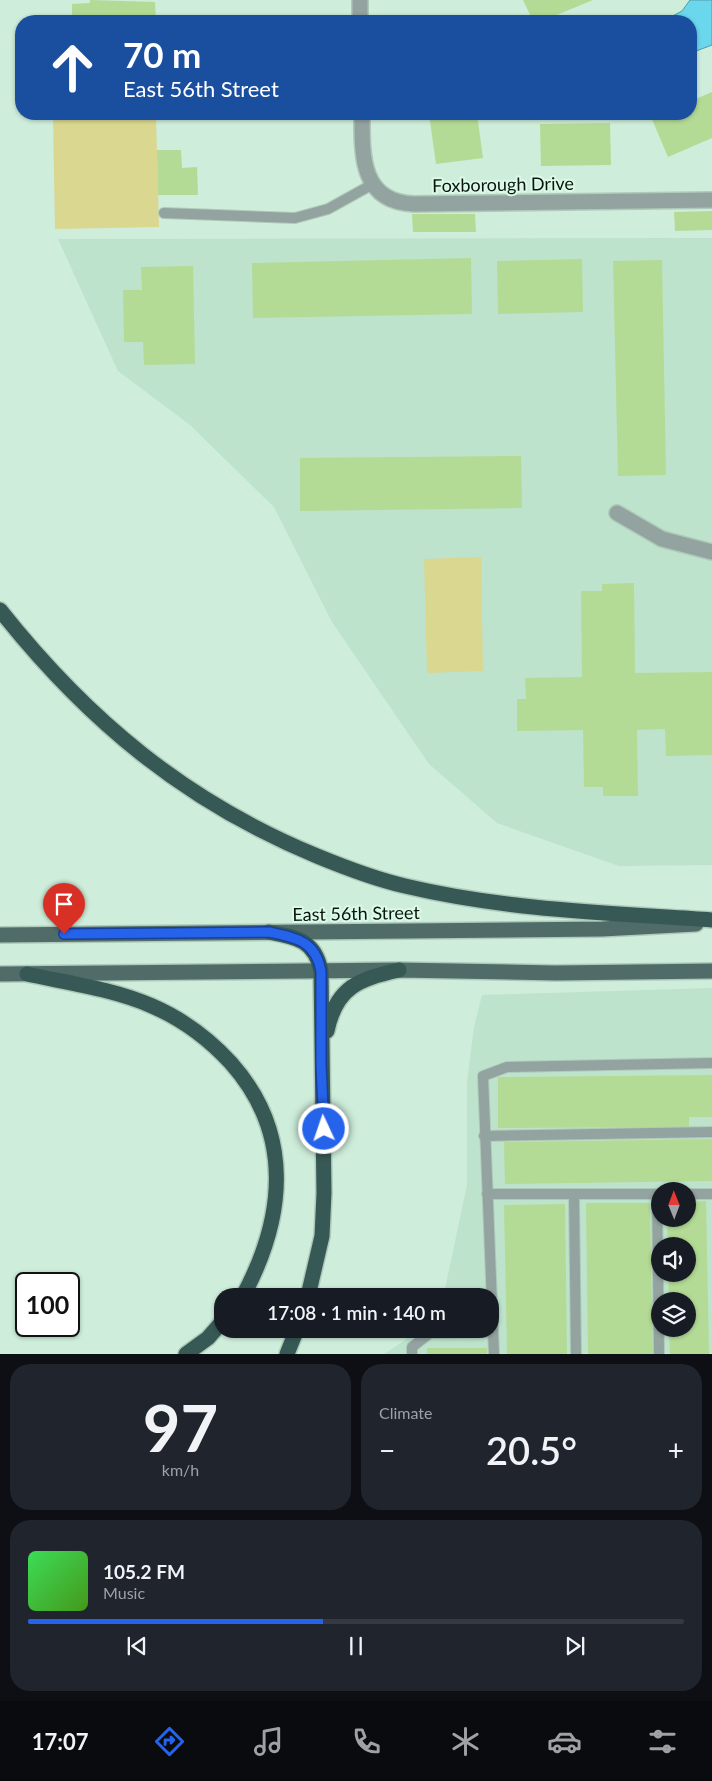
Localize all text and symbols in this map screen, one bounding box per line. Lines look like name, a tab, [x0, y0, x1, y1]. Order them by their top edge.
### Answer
text: 70 m	[123, 33, 201, 75]
icon: ahead	[40, 35, 105, 100]
text: East 56th Street	[123, 75, 279, 102]
street label: Foxborough Drive	[432, 172, 574, 196]
pin	[43, 883, 85, 934]
icon: arrive	[50, 890, 78, 918]
street label: East 56th Street	[292, 901, 420, 925]
position arrow	[297, 1102, 349, 1154]
north arrow	[651, 1182, 696, 1228]
map controls	[651, 1182, 696, 1337]
button: sound	[651, 1237, 696, 1282]
speed limit sign: 100	[15, 1272, 80, 1337]
button: layers	[651, 1292, 696, 1337]
text: 17:08 · 1 min · 140 m	[267, 1301, 446, 1324]
text: 97	[143, 1388, 218, 1466]
text: Climate	[379, 1403, 432, 1422]
text: 20.5°	[486, 1427, 577, 1473]
text: −	[379, 1433, 395, 1467]
text: +	[668, 1433, 684, 1467]
text: km/h	[162, 1460, 199, 1479]
text: 105.2 FM	[103, 1560, 185, 1583]
text: Music	[103, 1583, 145, 1602]
icon: previous	[123, 1632, 151, 1660]
icon: pause	[342, 1632, 370, 1660]
icon: next	[561, 1632, 589, 1660]
icon: directions	[152, 1724, 187, 1759]
icon: music	[251, 1724, 286, 1759]
icon: phone	[349, 1724, 384, 1759]
icon: climate	[448, 1724, 483, 1759]
icon: car	[547, 1724, 582, 1759]
icon: filters	[645, 1724, 680, 1759]
text: 17:07	[32, 1728, 89, 1755]

